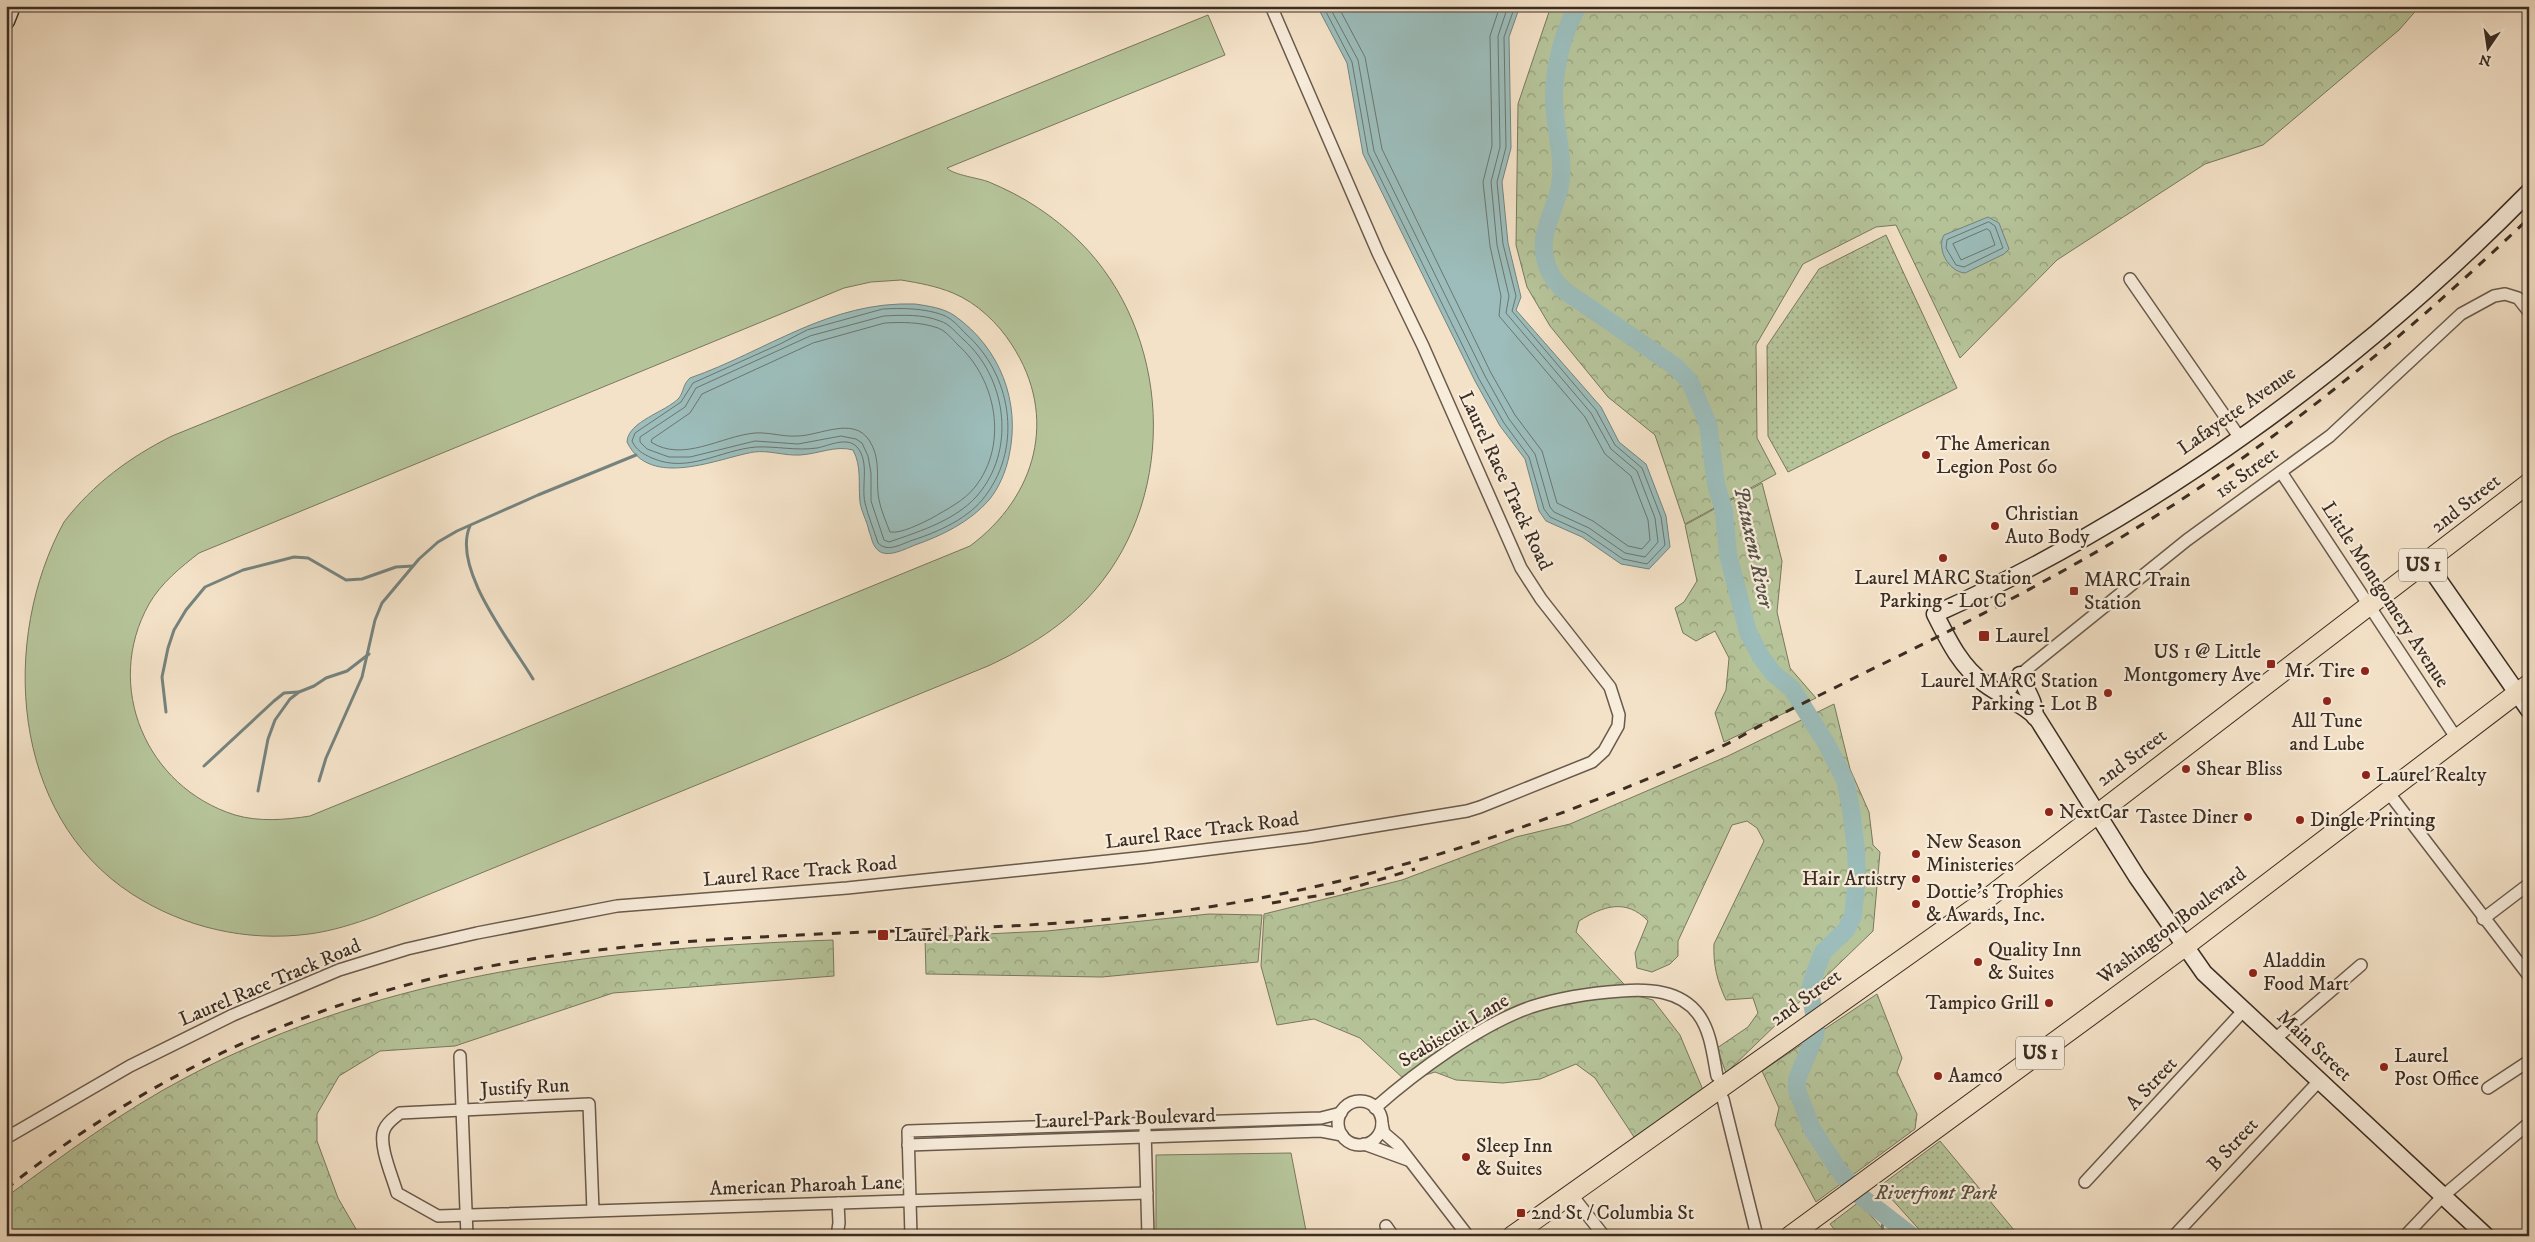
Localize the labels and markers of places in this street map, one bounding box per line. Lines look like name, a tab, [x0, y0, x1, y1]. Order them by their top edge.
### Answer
place label: The American Legion Post 60	[1936, 432, 2058, 480]
marker: The American Legion Post 60	[1920, 449, 1932, 461]
place label: Christian Auto Body	[2005, 502, 2090, 550]
marker: Christian Auto Body	[1989, 520, 2001, 532]
marker: Laurel MARC Station Parking - Lot C	[1937, 552, 1949, 564]
place label: Laurel MARC Station Parking - Lot C	[1854, 566, 2032, 614]
place label: MARC Train Station	[2084, 568, 2191, 616]
marker: MARC Train Station	[2068, 585, 2080, 597]
place label: Laurel	[1995, 624, 2049, 649]
marker: Laurel	[1977, 629, 1991, 643]
place label: US 1 @ Little Montgomery Ave	[2123, 640, 2261, 688]
marker: US 1 @ Little Montgomery Ave	[2265, 658, 2277, 670]
place label: Mr. Tire	[2285, 659, 2355, 684]
marker: Mr. Tire	[2359, 665, 2371, 677]
place label: Laurel MARC Station Parking - Lot B	[1921, 669, 2099, 717]
marker: Laurel MARC Station Parking - Lot B	[2102, 687, 2114, 699]
marker: All Tune and Lube	[2321, 695, 2333, 707]
place label: All Tune and Lube	[2290, 709, 2364, 757]
place label: Shear Bliss	[2196, 757, 2283, 782]
marker: Shear Bliss	[2180, 763, 2192, 775]
place label: Laurel Realty	[2376, 763, 2487, 788]
marker: Laurel Realty	[2360, 769, 2372, 781]
place label: NextCar	[2059, 800, 2129, 825]
place label: Tastee Diner	[2136, 805, 2239, 830]
marker: NextCar	[2043, 806, 2055, 818]
place label: Dingle Printing	[2310, 808, 2435, 833]
marker: Tastee Diner	[2242, 811, 2254, 823]
marker: Dingle Printing	[2294, 814, 2306, 826]
place label: New Season Ministeries	[1926, 830, 2022, 878]
marker: New Season Ministeries	[1910, 848, 1922, 860]
place label: Hair Artistry	[1802, 867, 1907, 892]
marker: Hair Artistry	[1910, 873, 1922, 885]
place label: Dottie’s Trophies & Awards, Inc.	[1926, 880, 2064, 928]
marker: Dottie’s Trophies & Awards, Inc.	[1910, 898, 1922, 910]
place label: Laurel Park	[894, 923, 990, 948]
marker: Laurel Park	[876, 928, 890, 942]
place label: Quality Inn & Suites	[1988, 938, 2082, 986]
place label: Aladdin Food Mart	[2263, 949, 2349, 997]
marker: Quality Inn & Suites	[1972, 956, 1984, 968]
marker: Aladdin Food Mart	[2247, 967, 2259, 979]
place label: Tampico Grill	[1926, 991, 2039, 1016]
marker: Tampico Grill	[2043, 997, 2055, 1009]
place label: Laurel Post Office	[2394, 1044, 2479, 1092]
marker: Laurel Post Office	[2378, 1061, 2390, 1073]
place label: Aamco	[1948, 1064, 2003, 1089]
marker: Aamco	[1932, 1070, 1944, 1082]
place label: Sleep Inn & Suites	[1476, 1134, 1553, 1182]
marker: Sleep Inn & Suites	[1460, 1151, 1472, 1163]
place label: 2nd St / Columbia St	[1531, 1201, 1694, 1226]
marker: 2nd St / Columbia St	[1515, 1207, 1527, 1219]

